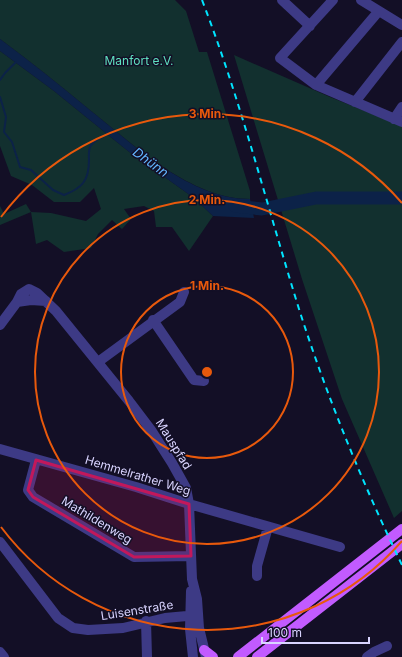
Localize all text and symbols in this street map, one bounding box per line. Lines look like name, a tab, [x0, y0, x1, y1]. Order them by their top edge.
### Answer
park label: Manfort e.V.	[105, 53, 174, 68]
text: 3 Min.	[189, 106, 225, 121]
water label: Dhünn	[130, 144, 172, 180]
text: 2 Min.	[189, 192, 225, 207]
text: 1 Min.	[190, 278, 224, 293]
centre of rings	[200, 365, 214, 379]
street label: Mauspfad	[153, 416, 195, 472]
street label: Hemmelrather Weg	[83, 452, 193, 498]
street label: Mathildenweg	[59, 493, 135, 547]
street label: Luisenstraße	[100, 597, 174, 623]
scale bar	[262, 619, 369, 645]
text: 100 m	[268, 625, 302, 640]

